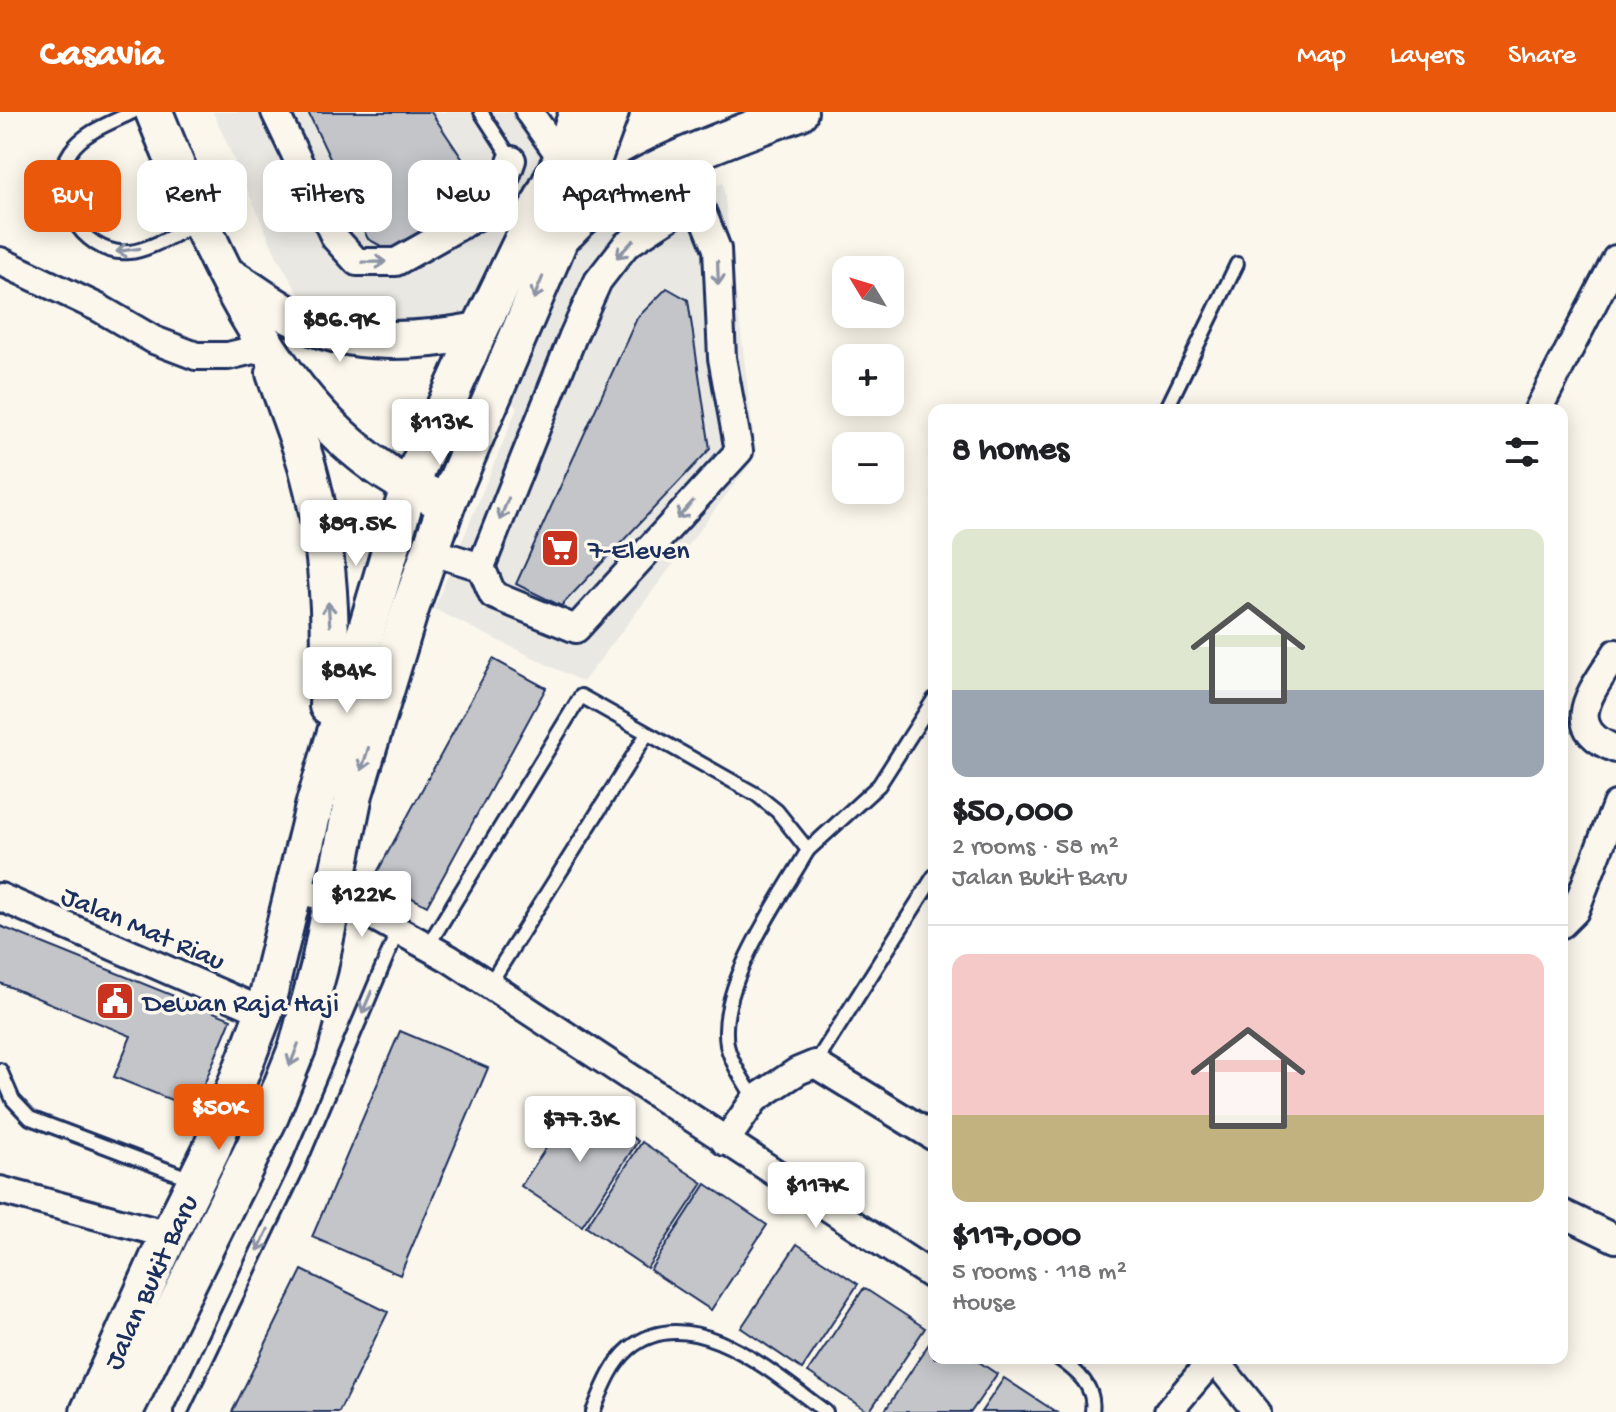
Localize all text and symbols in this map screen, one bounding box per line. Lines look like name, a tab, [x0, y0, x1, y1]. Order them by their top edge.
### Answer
text: Casavia	[40, 34, 163, 78]
text: Map	[1297, 40, 1346, 73]
text: Layers	[1390, 40, 1464, 73]
text: Share	[1508, 40, 1576, 73]
chip: Buy	[24, 160, 121, 232]
chip: Rent	[137, 160, 247, 232]
chip: Filters	[263, 160, 392, 232]
chip: New	[408, 160, 518, 232]
chip: Apartment	[534, 160, 716, 232]
one-way arrow	[615, 239, 635, 259]
one-way arrow	[115, 243, 141, 258]
one-way arrow	[360, 254, 387, 270]
north arrow	[832, 256, 904, 328]
map controls	[832, 256, 904, 504]
one-way arrow	[711, 259, 726, 286]
one-way arrow	[530, 275, 545, 300]
pin: $86.9K	[275, 296, 405, 364]
text: $86.9K	[303, 306, 377, 337]
button: +	[832, 344, 904, 416]
pin: $113K	[384, 399, 496, 467]
text: $113K	[410, 409, 470, 440]
icon: filters	[1500, 430, 1544, 474]
button: −	[832, 432, 904, 504]
text: 8 homes	[952, 432, 1069, 472]
one-way arrow	[496, 496, 510, 521]
pin: $89.5K	[291, 500, 421, 568]
one-way arrow	[676, 500, 695, 520]
text: $89.5K	[318, 510, 394, 541]
supermarket icon: 7-Eleven	[539, 527, 581, 569]
place label: 7-Eleven	[587, 536, 690, 569]
icon: home	[1176, 581, 1320, 725]
one-way arrow	[321, 601, 336, 628]
pin: $84K	[300, 647, 394, 715]
text: $84K	[321, 657, 373, 688]
one-way arrow	[357, 746, 372, 772]
text: $50,000	[952, 793, 1073, 833]
text: 2 rooms · 58 m²	[952, 833, 1118, 864]
text: Jalan Bukit Baru	[952, 864, 1128, 895]
pin: $122K	[306, 871, 418, 939]
street label: Jalan Mat Riau	[55, 881, 229, 979]
text: $122K	[331, 881, 393, 912]
public building icon: Dewan Raja Haji	[94, 980, 136, 1022]
place label: Dewan Raja Haji	[141, 989, 339, 1022]
one-way arrow	[359, 989, 374, 1014]
icon: home	[1176, 1006, 1320, 1150]
one-way arrow	[286, 1042, 300, 1066]
pin: $50K	[172, 1084, 266, 1152]
text: $50K	[192, 1094, 246, 1125]
pin: $77.3K	[515, 1096, 645, 1164]
text: $77.3K	[543, 1106, 617, 1137]
pin: $117K	[760, 1162, 872, 1230]
text: $117K	[786, 1172, 846, 1203]
street label: Jalan Bukit Baru	[98, 1190, 207, 1376]
text: $117,000	[952, 1218, 1081, 1258]
one-way arrow	[255, 1228, 270, 1252]
text: 5 rooms · 118 m²	[952, 1258, 1127, 1289]
text: House	[952, 1289, 1016, 1320]

